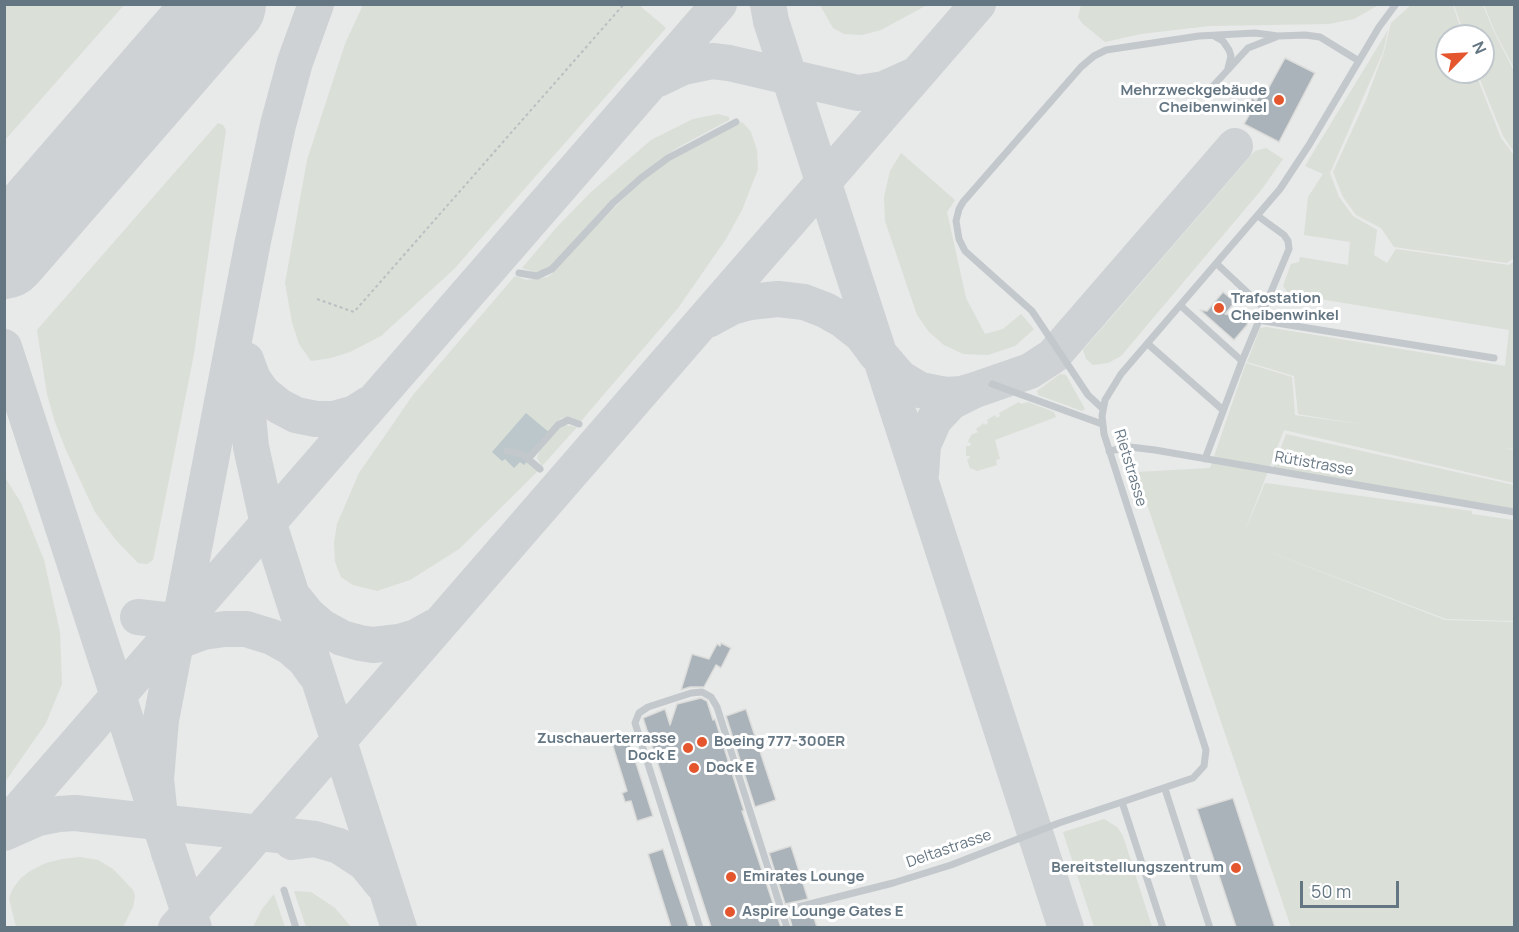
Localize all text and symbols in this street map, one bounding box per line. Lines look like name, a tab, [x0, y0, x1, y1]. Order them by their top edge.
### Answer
north arrow	[1435, 24, 1495, 84]
text: N	[1467, 38, 1492, 57]
place label: Mehrzweckgebäude Cheibenwinkel	[1120, 82, 1267, 117]
marker: Mehrzweckgebäude Cheibenwinkel	[1272, 93, 1286, 107]
place label: Trafostation Cheibenwinkel	[1231, 290, 1339, 325]
marker: Trafostation Cheibenwinkel	[1212, 301, 1226, 315]
street label: Rietstrasse	[1110, 427, 1150, 509]
street label: Rütistrasse	[1273, 448, 1355, 480]
place label: Zuschauerterrasse Dock E	[537, 730, 676, 765]
place label: Boeing 777-300ER	[714, 733, 845, 751]
marker: Boeing 777-300ER	[695, 735, 709, 749]
marker: Zuschauerterrasse Dock E	[681, 741, 695, 755]
place label: Dock E	[706, 759, 754, 777]
marker: Dock E	[687, 761, 701, 775]
street label: Deltastrasse	[904, 826, 994, 872]
place label: Bereitstellungszentrum	[1051, 859, 1224, 877]
marker: Bereitstellungszentrum	[1229, 861, 1243, 875]
place label: Emirates Lounge	[743, 868, 864, 886]
scale bar	[1303, 869, 1402, 907]
marker: Emirates Lounge	[724, 870, 738, 884]
text: 50 m	[1311, 879, 1351, 903]
place label: Aspire Lounge Gates E	[742, 903, 903, 921]
marker: Aspire Lounge Gates E	[723, 905, 737, 919]

